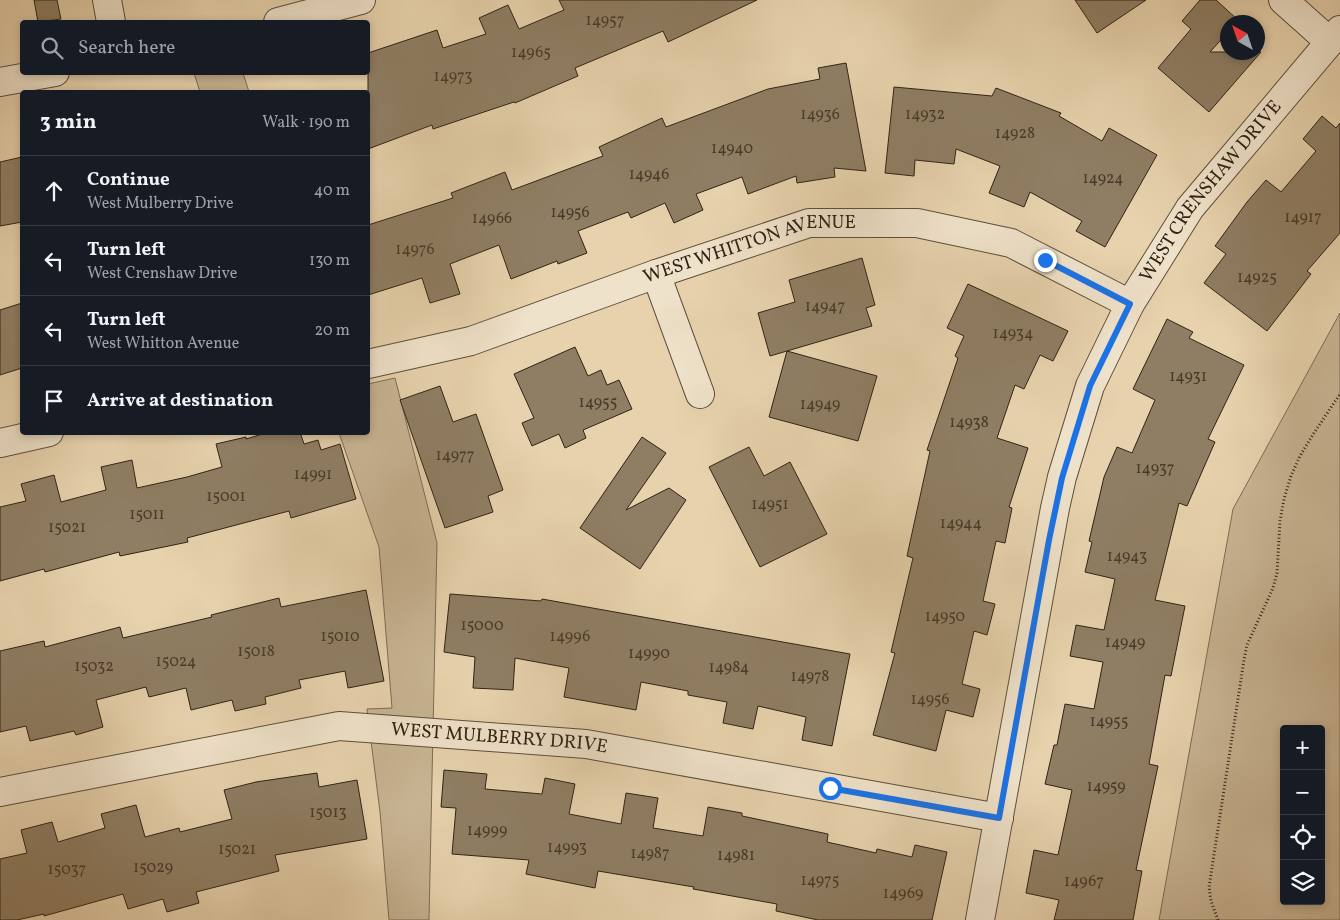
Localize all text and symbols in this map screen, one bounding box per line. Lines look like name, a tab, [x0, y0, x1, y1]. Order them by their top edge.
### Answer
house number: 14957	[586, 10, 625, 32]
north arrow	[1220, 15, 1265, 60]
search box	[20, 20, 370, 75]
icon: search	[38, 34, 66, 62]
text: Search here	[78, 35, 175, 61]
house number: 14965	[511, 42, 551, 64]
house number: 14973	[433, 66, 473, 88]
street label: WEST CRENSHAW DRIVE	[1134, 95, 1288, 287]
house number: 14936	[800, 104, 840, 126]
house number: 14932	[905, 104, 945, 126]
text: 3 min	[40, 108, 96, 137]
text: Walk · 190 m	[262, 112, 350, 134]
house number: 14928	[995, 123, 1035, 145]
house number: 14940	[711, 138, 753, 160]
house number: 14946	[629, 164, 669, 186]
text: Continue	[87, 167, 170, 193]
house number: 14924	[1082, 168, 1124, 190]
icon: ahead	[40, 177, 68, 205]
text: 40 m	[314, 180, 350, 202]
text: West Mulberry Drive	[87, 193, 234, 215]
house number: 14956	[550, 202, 590, 224]
house number: 14917	[1284, 207, 1322, 229]
house number: 14966	[472, 208, 512, 230]
street label: WEST WHITTON AVENUE	[640, 210, 856, 291]
text: Turn left	[87, 237, 166, 263]
house number: 14976	[395, 239, 435, 261]
icon: left	[40, 247, 68, 275]
route end	[1034, 249, 1057, 272]
text: 130 m	[309, 250, 350, 272]
text: West Crenshaw Drive	[87, 263, 237, 285]
house number: 14925	[1237, 267, 1277, 289]
house number: 14947	[805, 296, 845, 318]
text: Turn left	[87, 307, 166, 333]
icon: left	[40, 317, 68, 345]
text: 20 m	[315, 320, 350, 342]
house number: 14934	[992, 323, 1034, 345]
text: West Whitton Avenue	[87, 333, 239, 355]
house number: 14931	[1169, 366, 1207, 388]
icon: arrive	[40, 387, 68, 415]
text: Arrive at destination	[87, 388, 273, 414]
house number: 14955	[579, 392, 617, 414]
house number: 14949	[800, 394, 840, 416]
house number: 14938	[949, 412, 989, 434]
house number: 14977	[435, 445, 475, 467]
house number: 14937	[1135, 458, 1175, 480]
house number: 14991	[294, 464, 332, 486]
house number: 15001	[206, 486, 246, 508]
house number: 14951	[751, 494, 789, 516]
house number: 15011	[129, 504, 165, 526]
house number: 14944	[940, 513, 982, 535]
house number: 15021	[48, 517, 86, 539]
house number: 14943	[1107, 546, 1147, 568]
house number: 14950	[925, 606, 965, 628]
house number: 15000	[460, 615, 504, 637]
house number: 15010	[320, 626, 360, 648]
house number: 14996	[550, 626, 590, 648]
house number: 14949	[1105, 632, 1145, 654]
house number: 15018	[237, 641, 275, 663]
house number: 14990	[628, 643, 670, 665]
house number: 15024	[156, 651, 196, 673]
house number: 15032	[74, 656, 114, 678]
house number: 14984	[709, 657, 749, 679]
house number: 14978	[791, 666, 830, 688]
house number: 14956	[910, 689, 950, 711]
house number: 14955	[1090, 711, 1128, 733]
street label: WEST MULBERRY DRIVE	[390, 717, 610, 761]
map controls	[1280, 725, 1325, 905]
button: +	[1280, 725, 1325, 770]
button: −	[1280, 770, 1325, 815]
house number: 14959	[1086, 776, 1126, 798]
route start	[819, 777, 842, 800]
house number: 15013	[309, 802, 347, 824]
button: locate	[1280, 815, 1325, 860]
house number: 14999	[467, 820, 507, 842]
house number: 14993	[547, 837, 587, 859]
house number: 15021	[218, 839, 256, 861]
house number: 14987	[630, 843, 670, 865]
house number: 14981	[717, 845, 755, 867]
house number: 15029	[133, 857, 173, 879]
house number: 15037	[48, 859, 87, 881]
button: layers	[1280, 860, 1325, 905]
house number: 14975	[800, 870, 840, 892]
house number: 14967	[1064, 871, 1104, 893]
house number: 14969	[883, 883, 923, 905]

